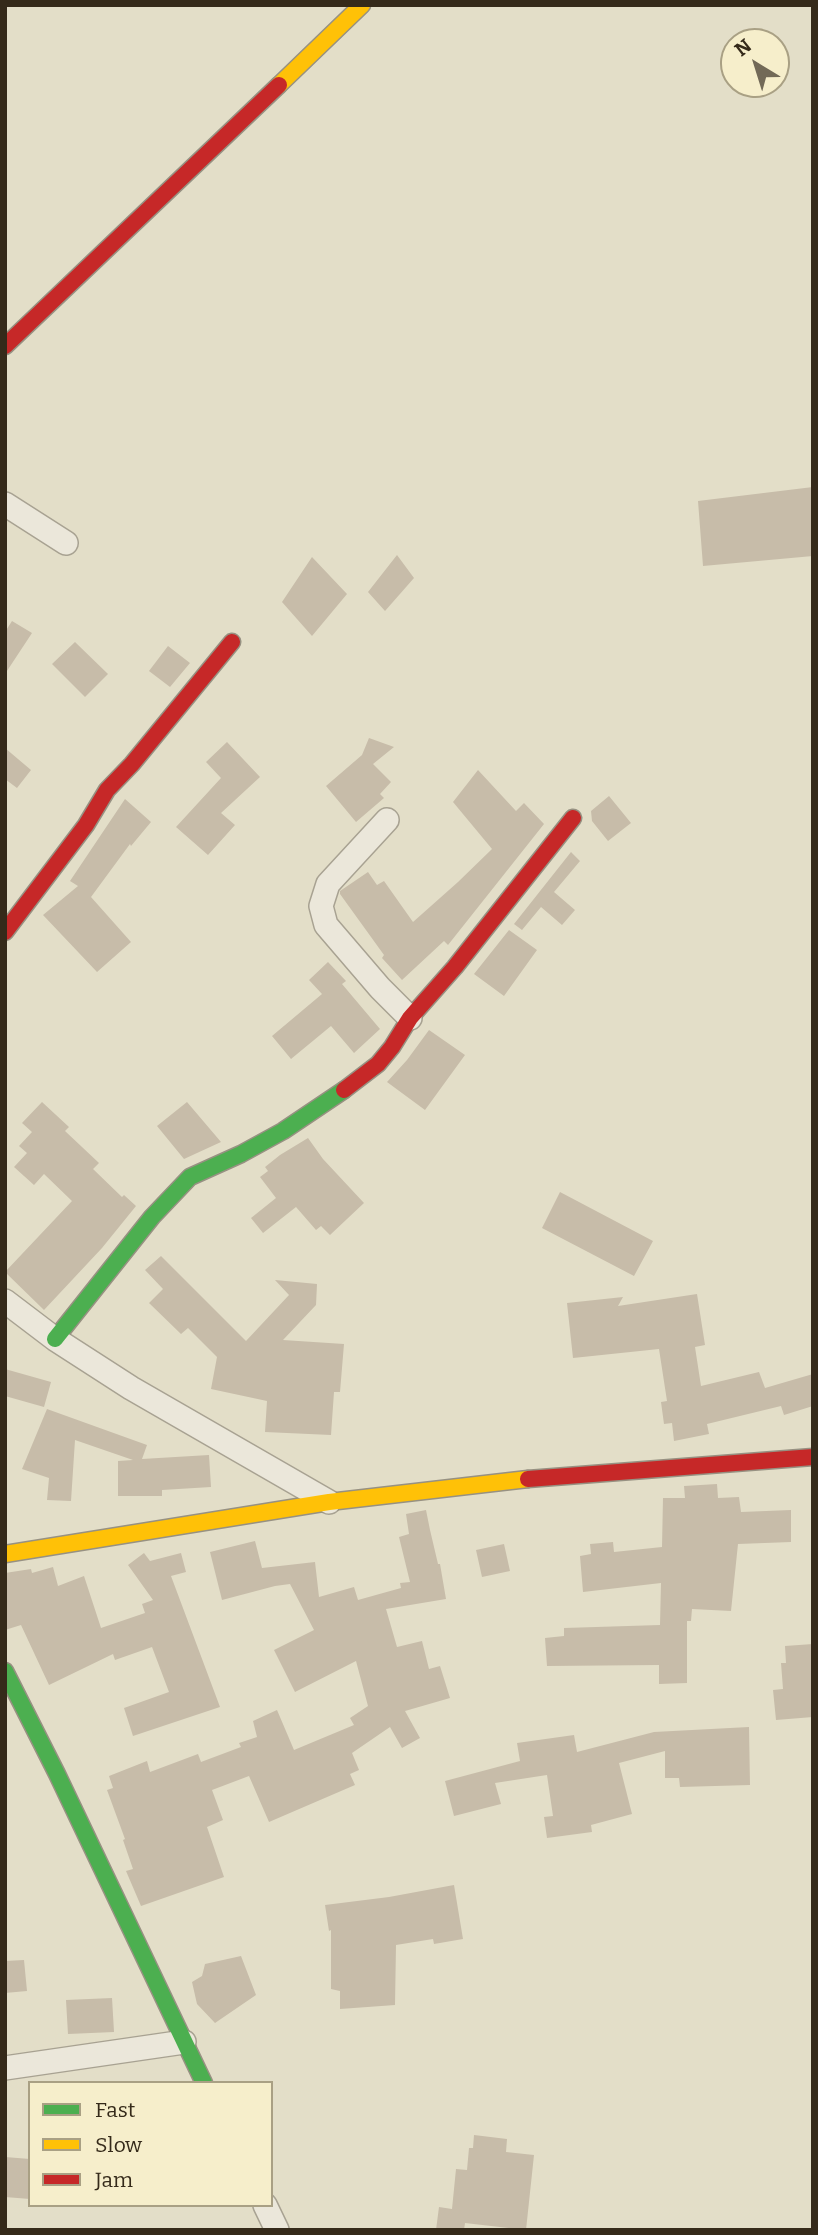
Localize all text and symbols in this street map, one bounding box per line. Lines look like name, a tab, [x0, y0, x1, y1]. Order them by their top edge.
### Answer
north arrow	[720, 28, 790, 98]
text: N	[730, 34, 756, 61]
legend	[28, 2081, 273, 2207]
text: Fast	[95, 2097, 135, 2123]
text: Slow	[95, 2132, 142, 2158]
text: Jam	[95, 2167, 133, 2193]

